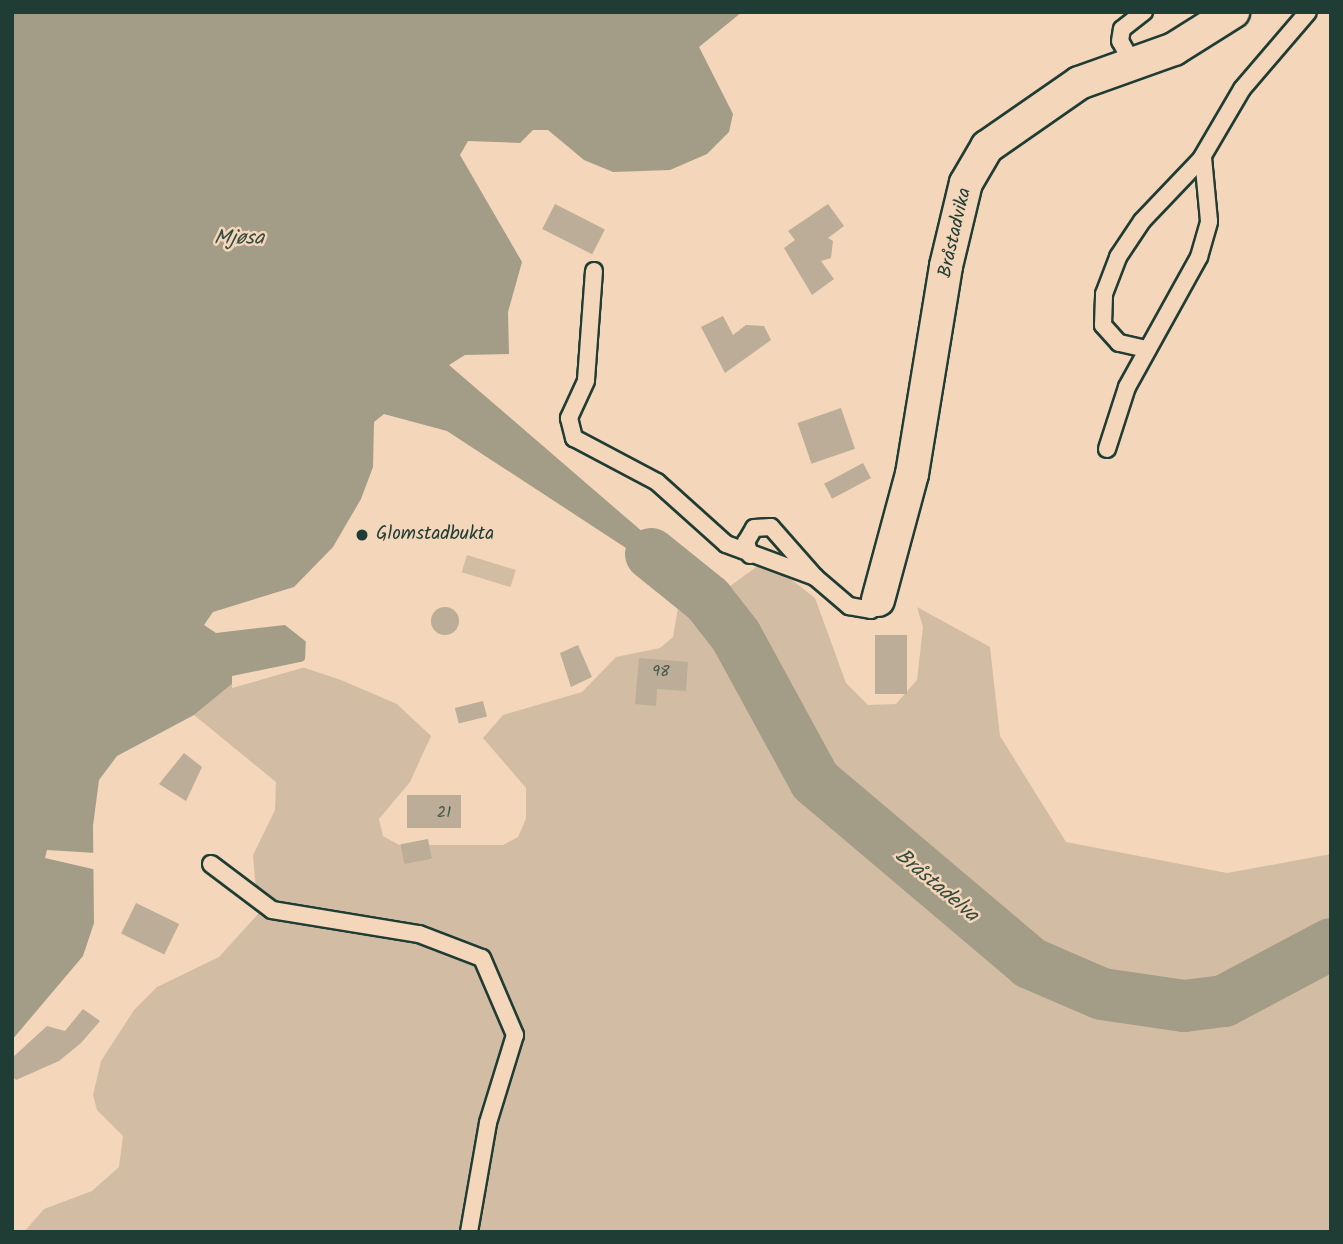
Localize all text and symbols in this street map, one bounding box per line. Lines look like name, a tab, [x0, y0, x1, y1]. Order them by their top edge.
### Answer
street label: Bråstadvika	[935, 186, 977, 280]
water label: Mjøsa	[214, 226, 264, 252]
place label: Glomstadbukta	[376, 524, 494, 546]
marker: Glomstadbukta	[354, 527, 370, 543]
house number: 98	[652, 662, 670, 682]
house number: 21	[437, 803, 451, 823]
water label: Bråstadelva	[889, 844, 983, 928]

